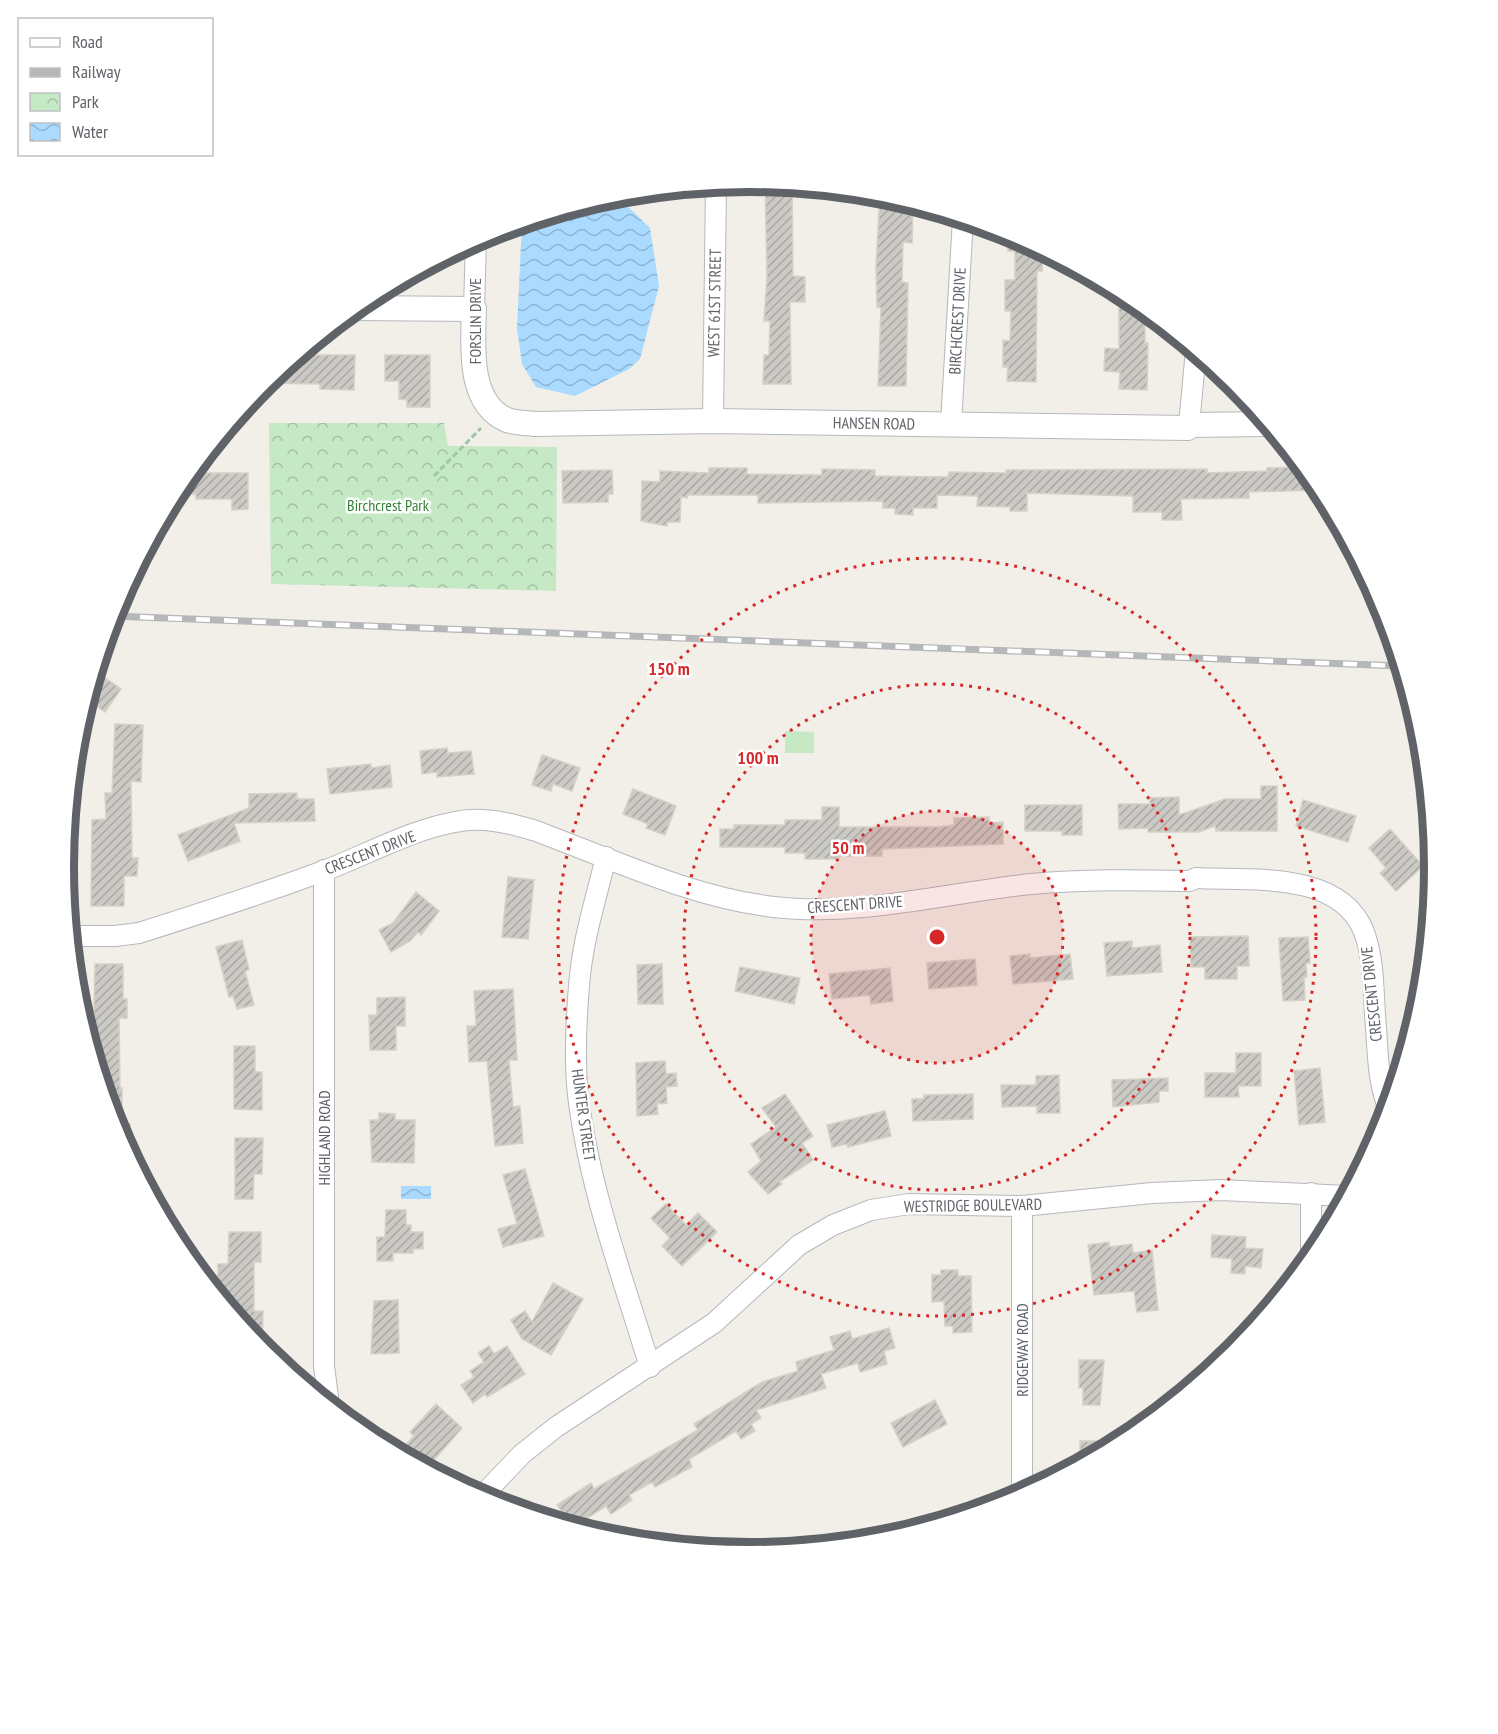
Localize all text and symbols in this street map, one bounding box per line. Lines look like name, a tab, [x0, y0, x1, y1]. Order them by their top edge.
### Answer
legend	[18, 18, 213, 156]
text: Road	[72, 30, 103, 53]
text: Railway	[72, 60, 121, 83]
text: Park	[72, 90, 99, 113]
text: Water	[72, 120, 108, 143]
street label: WEST 61ST STREET	[703, 249, 725, 357]
street label: BIRCHCREST DRIVE	[944, 267, 970, 375]
street label: FORSLIN DRIVE	[465, 278, 485, 364]
street label: HANSEN ROAD	[833, 412, 915, 434]
park label: Birchcrest Park	[347, 495, 430, 515]
text: 150 m	[648, 657, 690, 680]
text: 100 m	[737, 746, 779, 769]
street label: CRESCENT DRIVE	[322, 825, 418, 878]
text: 50 m	[832, 836, 864, 859]
street label: CRESCENT DRIVE	[807, 891, 904, 917]
centre of rings	[927, 927, 947, 947]
street label: CRESCENT DRIVE	[1356, 945, 1386, 1043]
street label: HUNTER STREET	[568, 1067, 600, 1163]
street label: HIGHLAND ROAD	[314, 1090, 334, 1186]
street label: WESTRIDGE BOULEVARD	[904, 1194, 1042, 1216]
street label: RIDGEWAY ROAD	[1012, 1303, 1032, 1397]

